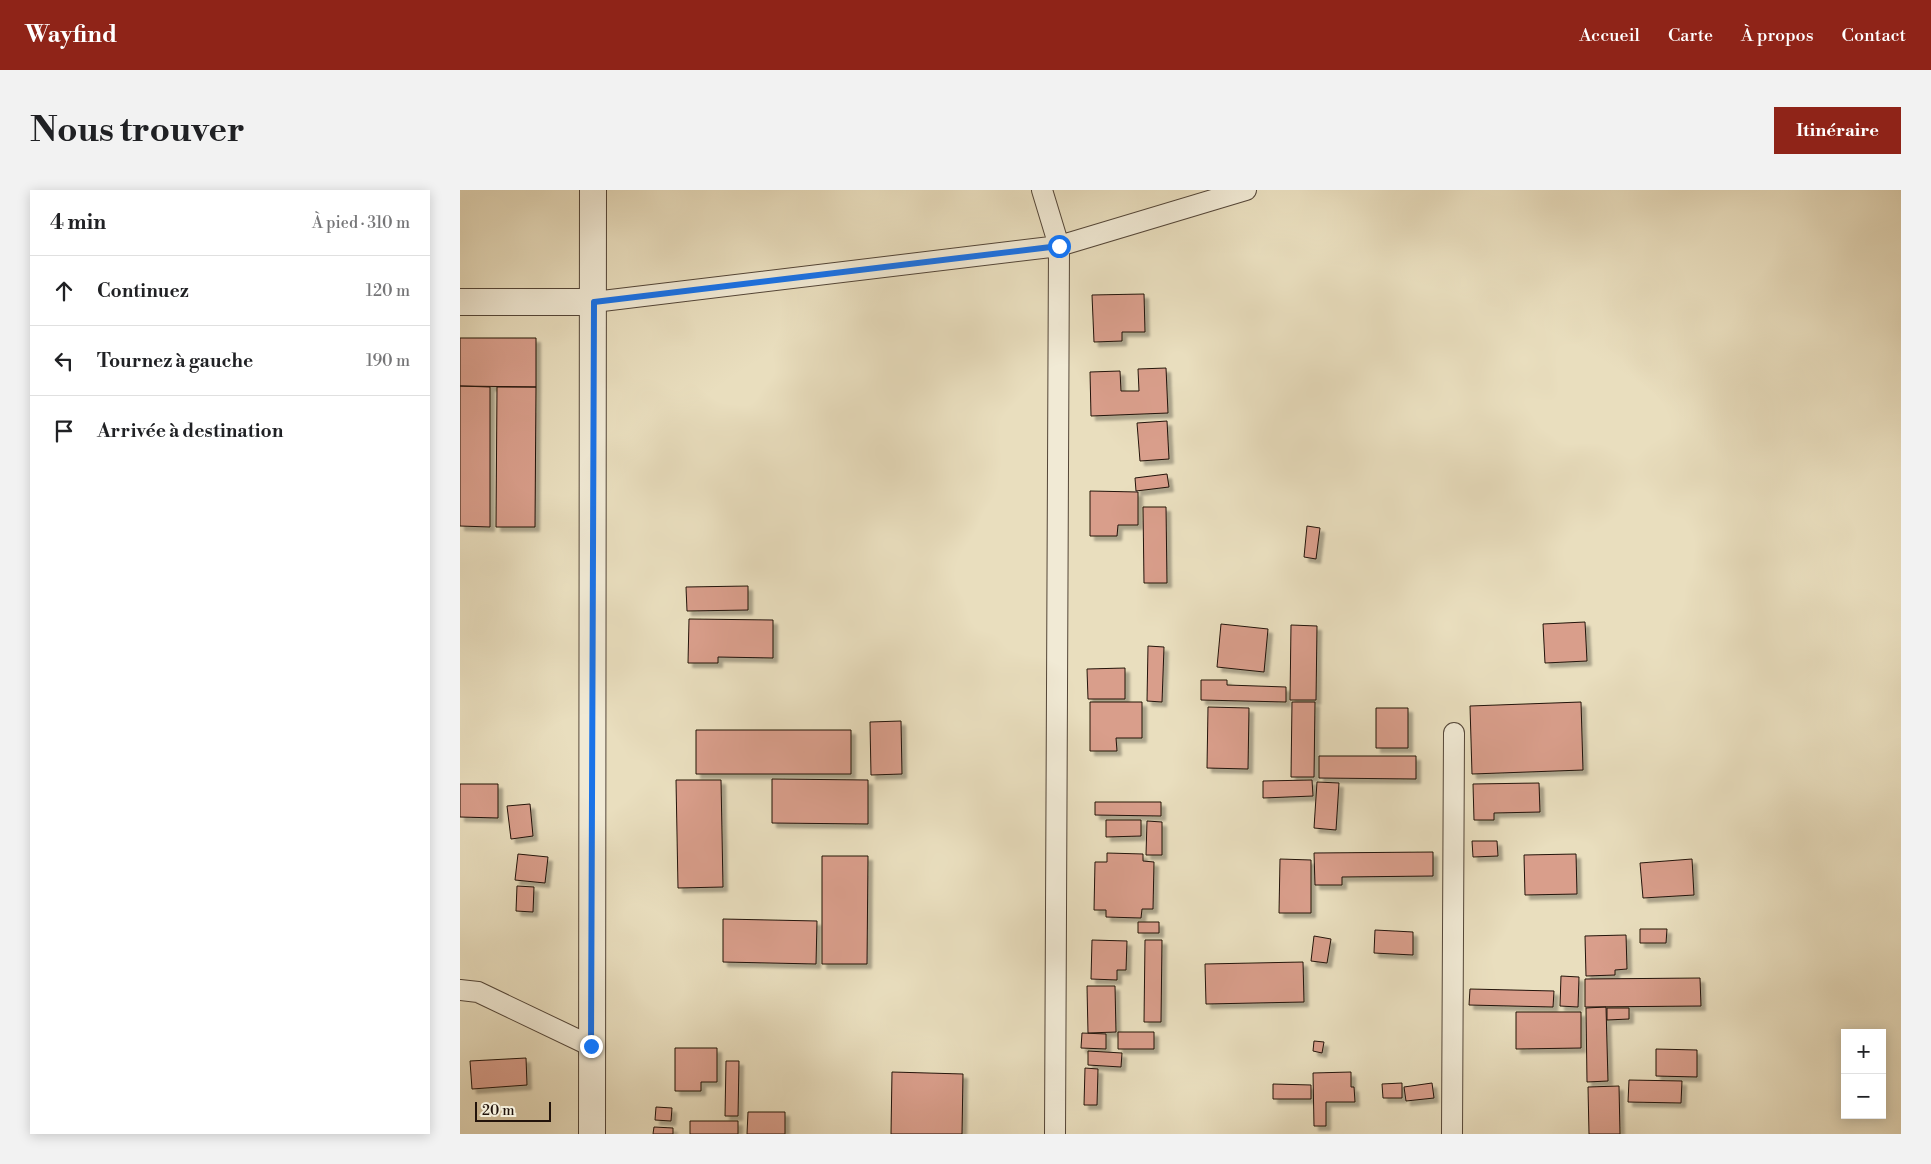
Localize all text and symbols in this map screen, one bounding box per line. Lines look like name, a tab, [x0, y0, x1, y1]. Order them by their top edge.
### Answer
text: Wayfind	[25, 20, 117, 50]
text: Accueil	[1579, 24, 1640, 47]
text: Carte	[1668, 24, 1713, 47]
text: À propos	[1741, 24, 1814, 47]
text: Contact	[1842, 24, 1906, 47]
button: Itinéraire	[1774, 107, 1901, 154]
text: Nous trouver	[30, 109, 245, 152]
text: 4 min	[50, 210, 106, 236]
text: À pied · 310 m	[312, 213, 410, 233]
route start	[1048, 235, 1071, 258]
icon: ahead	[50, 277, 78, 305]
text: Continuez	[97, 279, 189, 303]
text: 120 m	[366, 281, 410, 301]
icon: left	[50, 347, 78, 375]
text: Tournez à gauche	[97, 349, 253, 373]
text: 190 m	[366, 351, 410, 371]
icon: arrive	[50, 417, 78, 445]
text: Arrivée à destination	[97, 419, 283, 443]
map controls	[1841, 1029, 1886, 1119]
button: +	[1841, 1029, 1886, 1074]
route end	[580, 1035, 603, 1058]
button: −	[1841, 1074, 1886, 1119]
scale bar	[475, 1099, 551, 1122]
text: 20 m	[482, 1102, 514, 1120]

